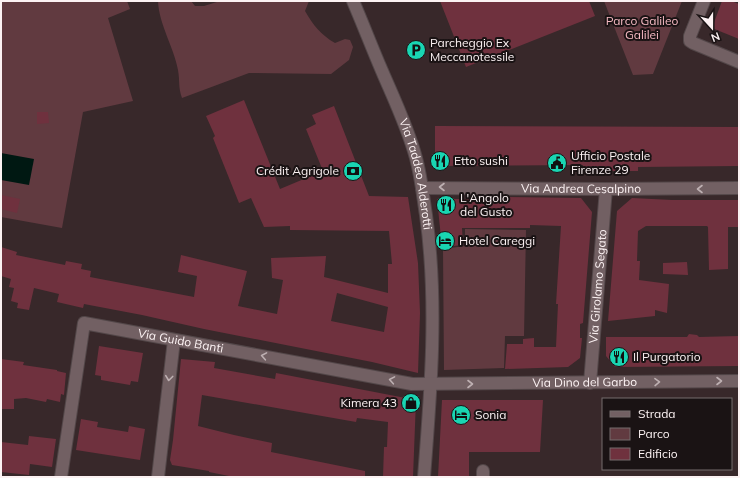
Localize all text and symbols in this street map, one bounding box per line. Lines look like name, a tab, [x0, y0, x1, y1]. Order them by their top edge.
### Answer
north arrow	[692, 8, 732, 48]
park label: Parco Galileo Galilei	[606, 13, 679, 42]
text: N	[709, 29, 722, 45]
place label: Parcheggio Ex Meccanotessile	[430, 35, 514, 64]
parking icon: Parcheggio Ex Meccanotessile	[405, 39, 427, 61]
street label: Via Taddeo Alderotti	[396, 116, 436, 231]
place label: Ufficio Postale Firenze 29	[571, 148, 650, 177]
restaurant icon: Etto sushi	[429, 150, 451, 172]
public building icon: Ufficio Postale Firenze 29	[546, 152, 568, 174]
place label: Etto sushi	[454, 153, 508, 168]
bank icon: Crédit Agrigole	[342, 160, 364, 182]
place label: Crédit Agrigole	[256, 163, 339, 178]
street label: Via Andrea Cesalpino	[521, 181, 641, 196]
one-way arrow	[439, 183, 445, 191]
one-way arrow	[697, 185, 703, 193]
place label: L'Angolo del Gusto	[460, 190, 512, 219]
restaurant icon: L'Angolo del Gusto	[435, 194, 457, 216]
street label: Via Girolamo Segato	[585, 228, 610, 344]
hotel icon: Hotel Careggi	[434, 230, 456, 252]
place label: Hotel Careggi	[459, 233, 535, 248]
street label: Via Guido Banti	[137, 325, 225, 356]
restaurant icon: Il Purgatorio	[608, 346, 630, 368]
place label: Il Purgatorio	[633, 349, 701, 364]
one-way arrow	[261, 353, 267, 361]
street label: Via Dino del Garbo	[532, 374, 637, 390]
one-way arrow	[165, 375, 174, 381]
one-way arrow	[389, 376, 395, 385]
one-way arrow	[716, 377, 722, 385]
one-way arrow	[654, 378, 660, 386]
one-way arrow	[467, 380, 473, 388]
shop icon: Kimera 43	[400, 392, 422, 414]
place label: Kimera 43	[340, 395, 397, 410]
legend	[602, 398, 732, 470]
hotel icon: Sonia	[450, 404, 472, 426]
text: Strada	[638, 406, 676, 421]
place label: Sonia	[475, 407, 506, 422]
text: Parco	[638, 426, 670, 441]
text: Edificio	[638, 446, 678, 461]

